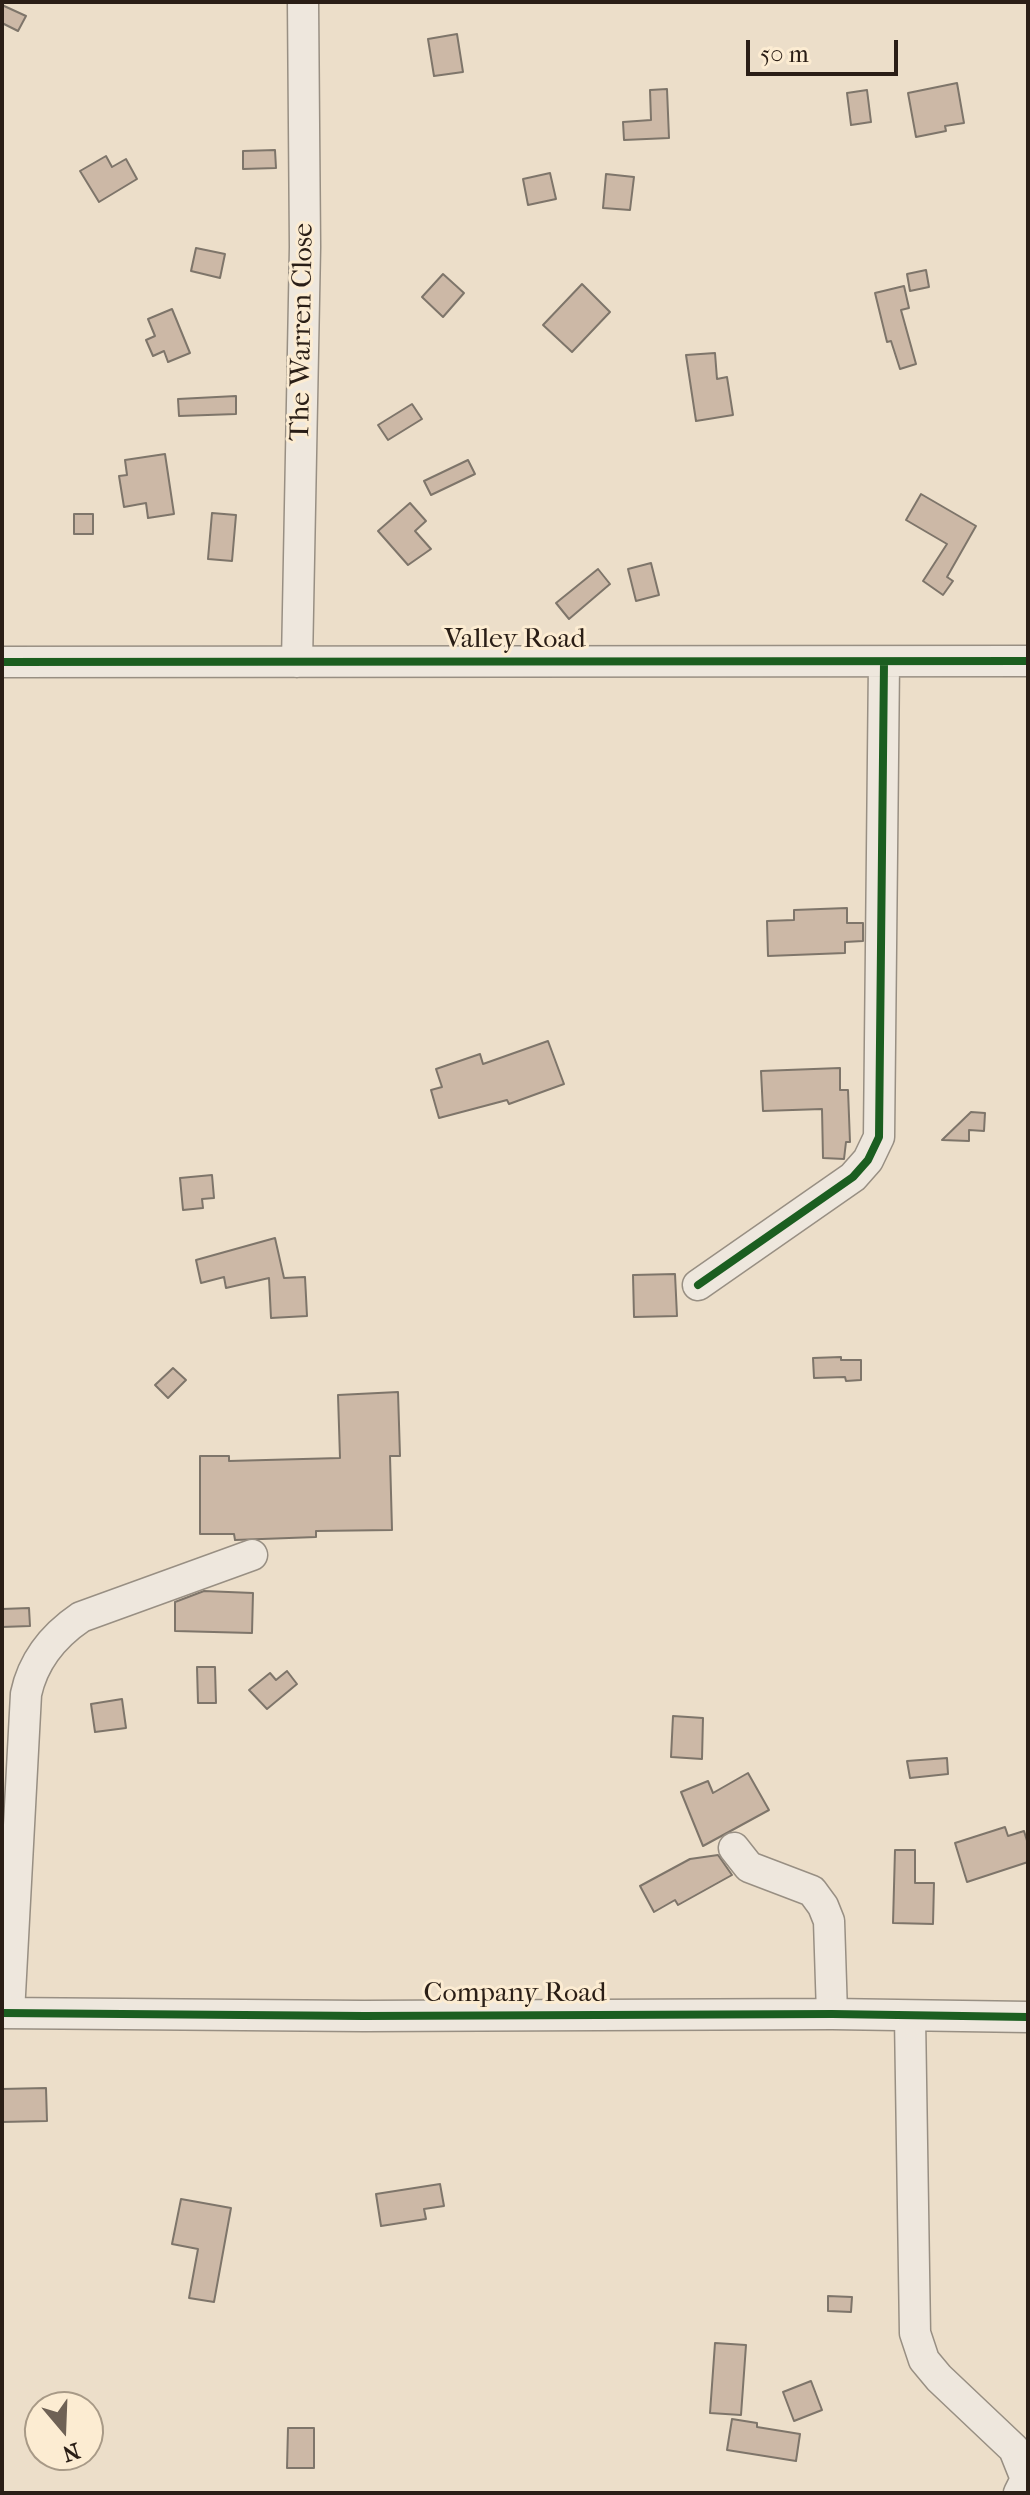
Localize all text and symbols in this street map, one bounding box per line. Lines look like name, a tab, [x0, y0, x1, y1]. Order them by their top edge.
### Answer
scale bar	[750, 24, 902, 74]
text: 50 m	[760, 40, 809, 68]
street label: The Warren Close	[284, 223, 322, 441]
street label: Valley Road	[444, 623, 586, 657]
street label: Company Road	[424, 1977, 606, 2011]
north arrow	[24, 2391, 104, 2471]
text: N	[59, 2437, 83, 2467]

